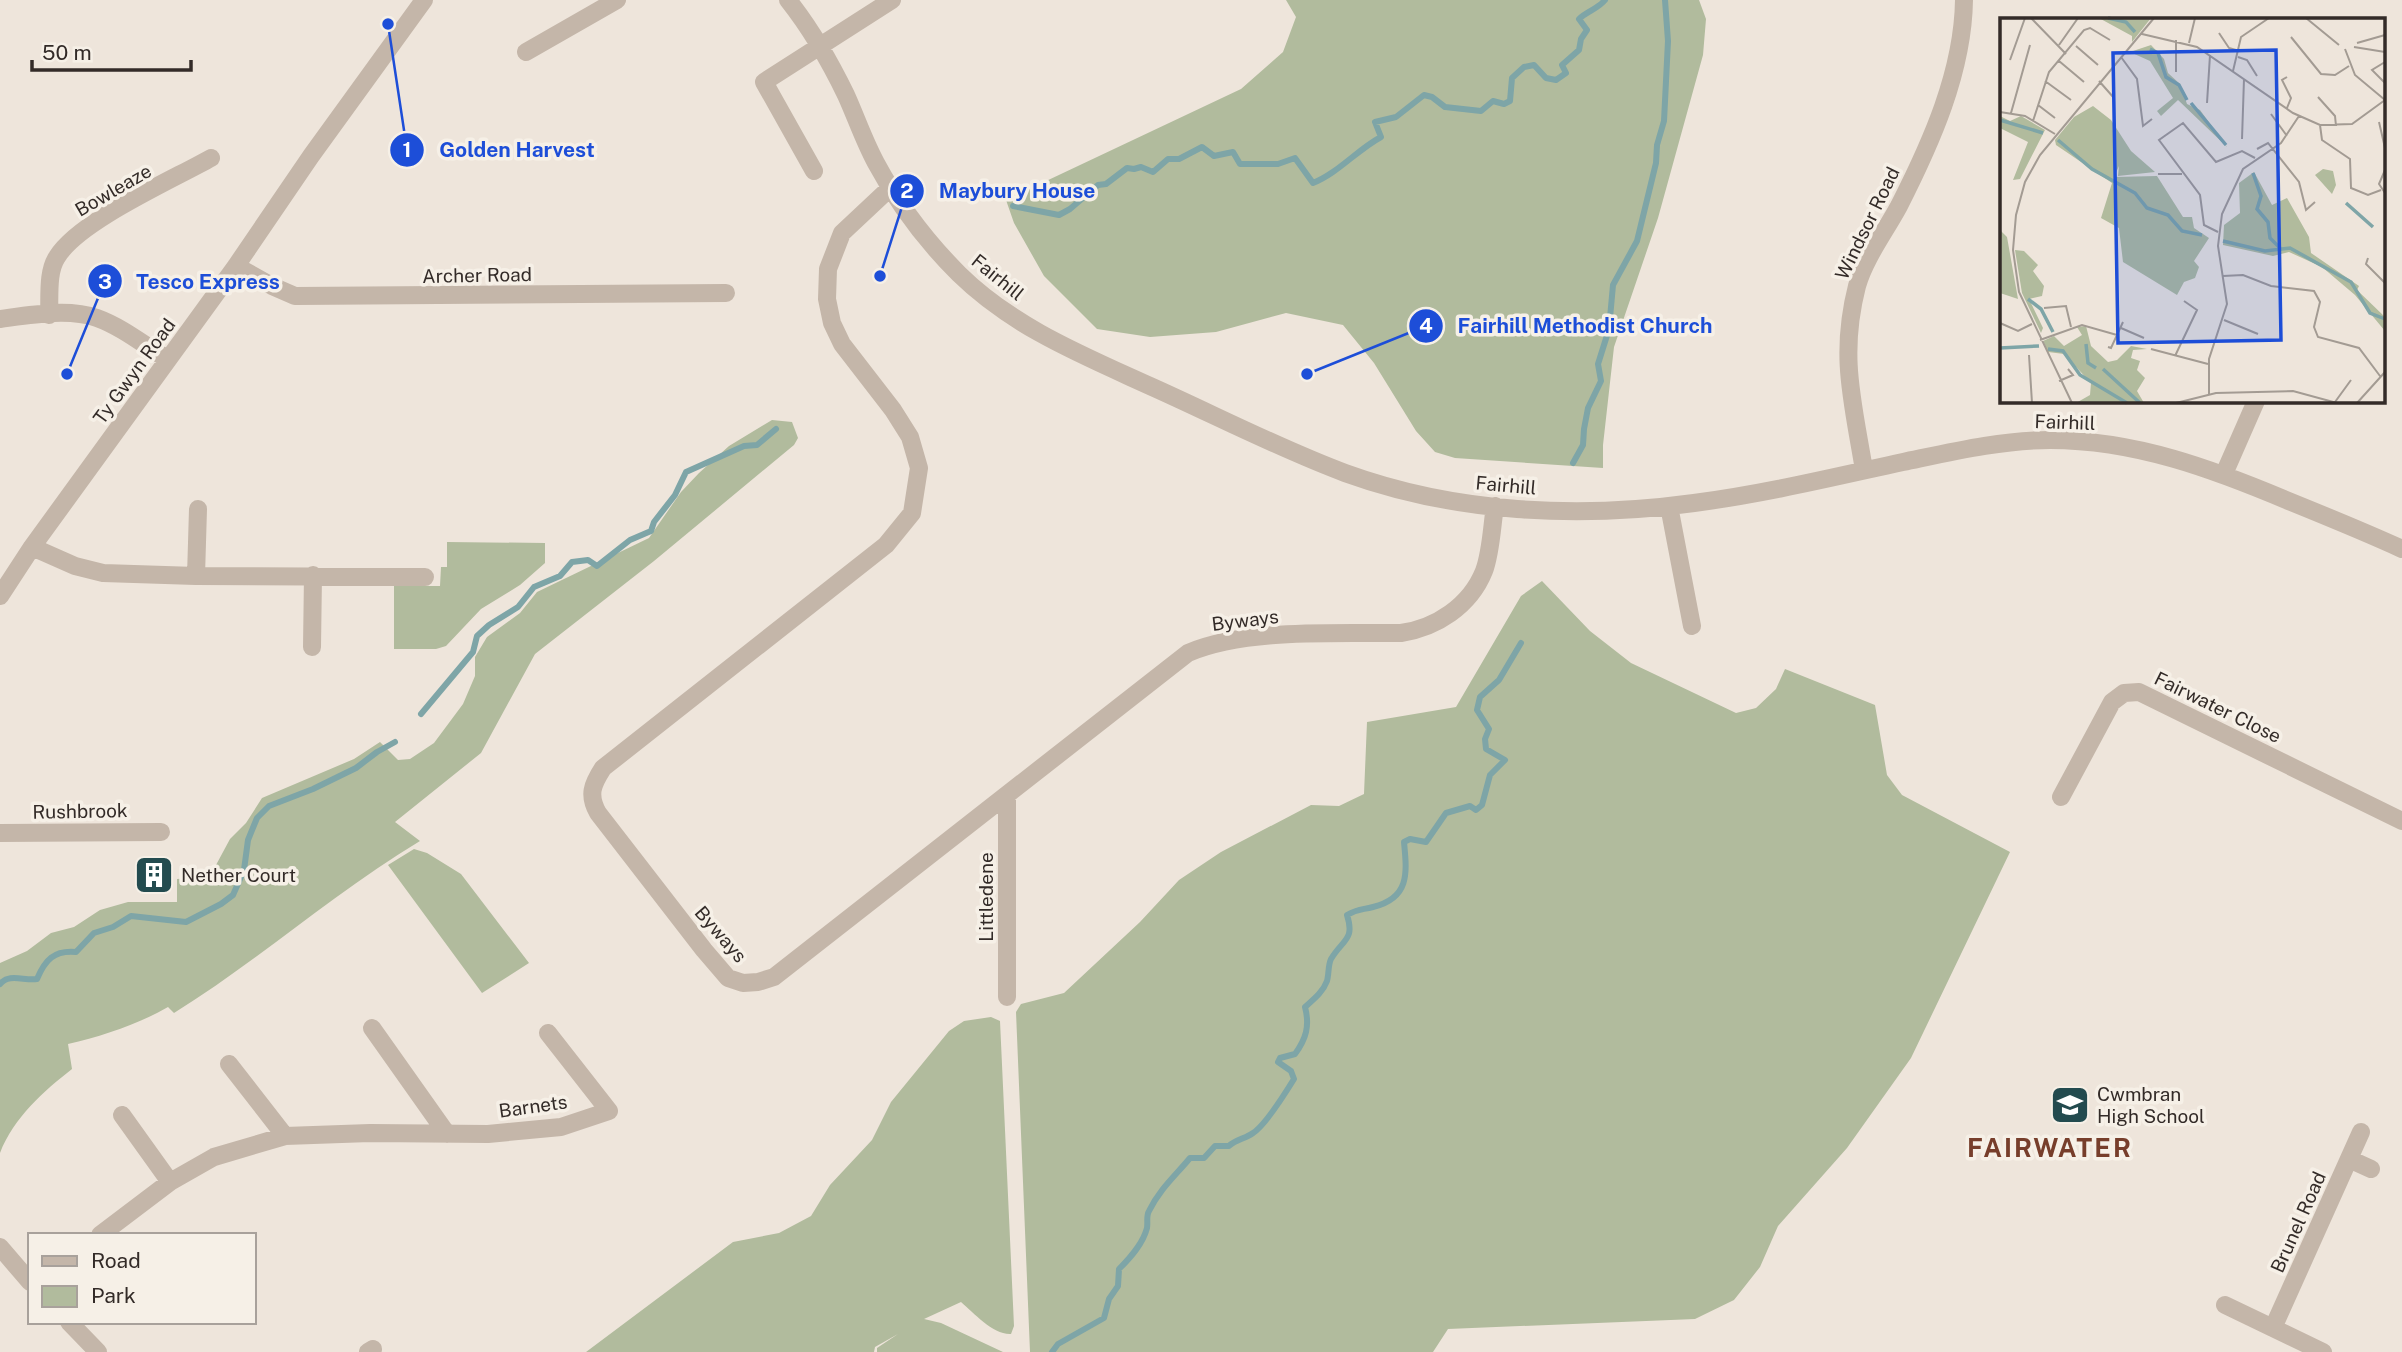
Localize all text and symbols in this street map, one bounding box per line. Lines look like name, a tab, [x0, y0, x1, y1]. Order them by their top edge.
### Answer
inset map	[2000, 18, 2384, 402]
scale bar	[32, 28, 191, 72]
text: 50 m	[42, 40, 92, 65]
callout: Golden Harvest	[390, 129, 609, 171]
text: 1	[403, 137, 412, 162]
text: Golden Harvest	[439, 137, 595, 162]
street label: Bowleaze	[71, 159, 155, 221]
street label: Windsor Road	[1830, 163, 1904, 283]
callout: Maybury House	[889, 170, 1109, 212]
text: 2	[900, 178, 914, 203]
text: Maybury House	[939, 178, 1095, 203]
street label: Fairhill	[967, 249, 1029, 305]
callout: Tesco Express	[87, 260, 294, 302]
street label: Archer Road	[422, 263, 532, 287]
text: 3	[98, 269, 112, 294]
text: Tesco Express	[136, 269, 280, 294]
callout: Fairhill Methodist Church	[1408, 305, 1726, 347]
text: 4	[1419, 313, 1433, 338]
text: Fairhill Methodist Church	[1458, 313, 1712, 338]
street label: Ty Gwyn Road	[88, 314, 180, 428]
street label: Fairhill	[2034, 410, 2096, 434]
street label: Fairhill	[1475, 471, 1537, 499]
street label: Byways	[1210, 605, 1280, 635]
street label: Fairwater Close	[2151, 667, 2285, 747]
street label: Rushbrook	[32, 799, 128, 823]
street label: Littledene	[975, 852, 997, 942]
building icon: Nether Court	[133, 854, 175, 896]
place label: Nether Court	[181, 864, 296, 886]
street label: Byways	[691, 901, 751, 967]
place label: Cwmbran High School	[2097, 1083, 2205, 1127]
school or university icon: Cwmbran High School	[2049, 1084, 2091, 1126]
street label: Barnets	[497, 1090, 569, 1122]
district label: FAIRWATER	[1967, 1132, 2133, 1163]
street label: Brunel Road	[2266, 1168, 2330, 1276]
legend	[28, 1233, 256, 1324]
text: Road	[91, 1248, 141, 1273]
text: Park	[91, 1283, 136, 1308]

